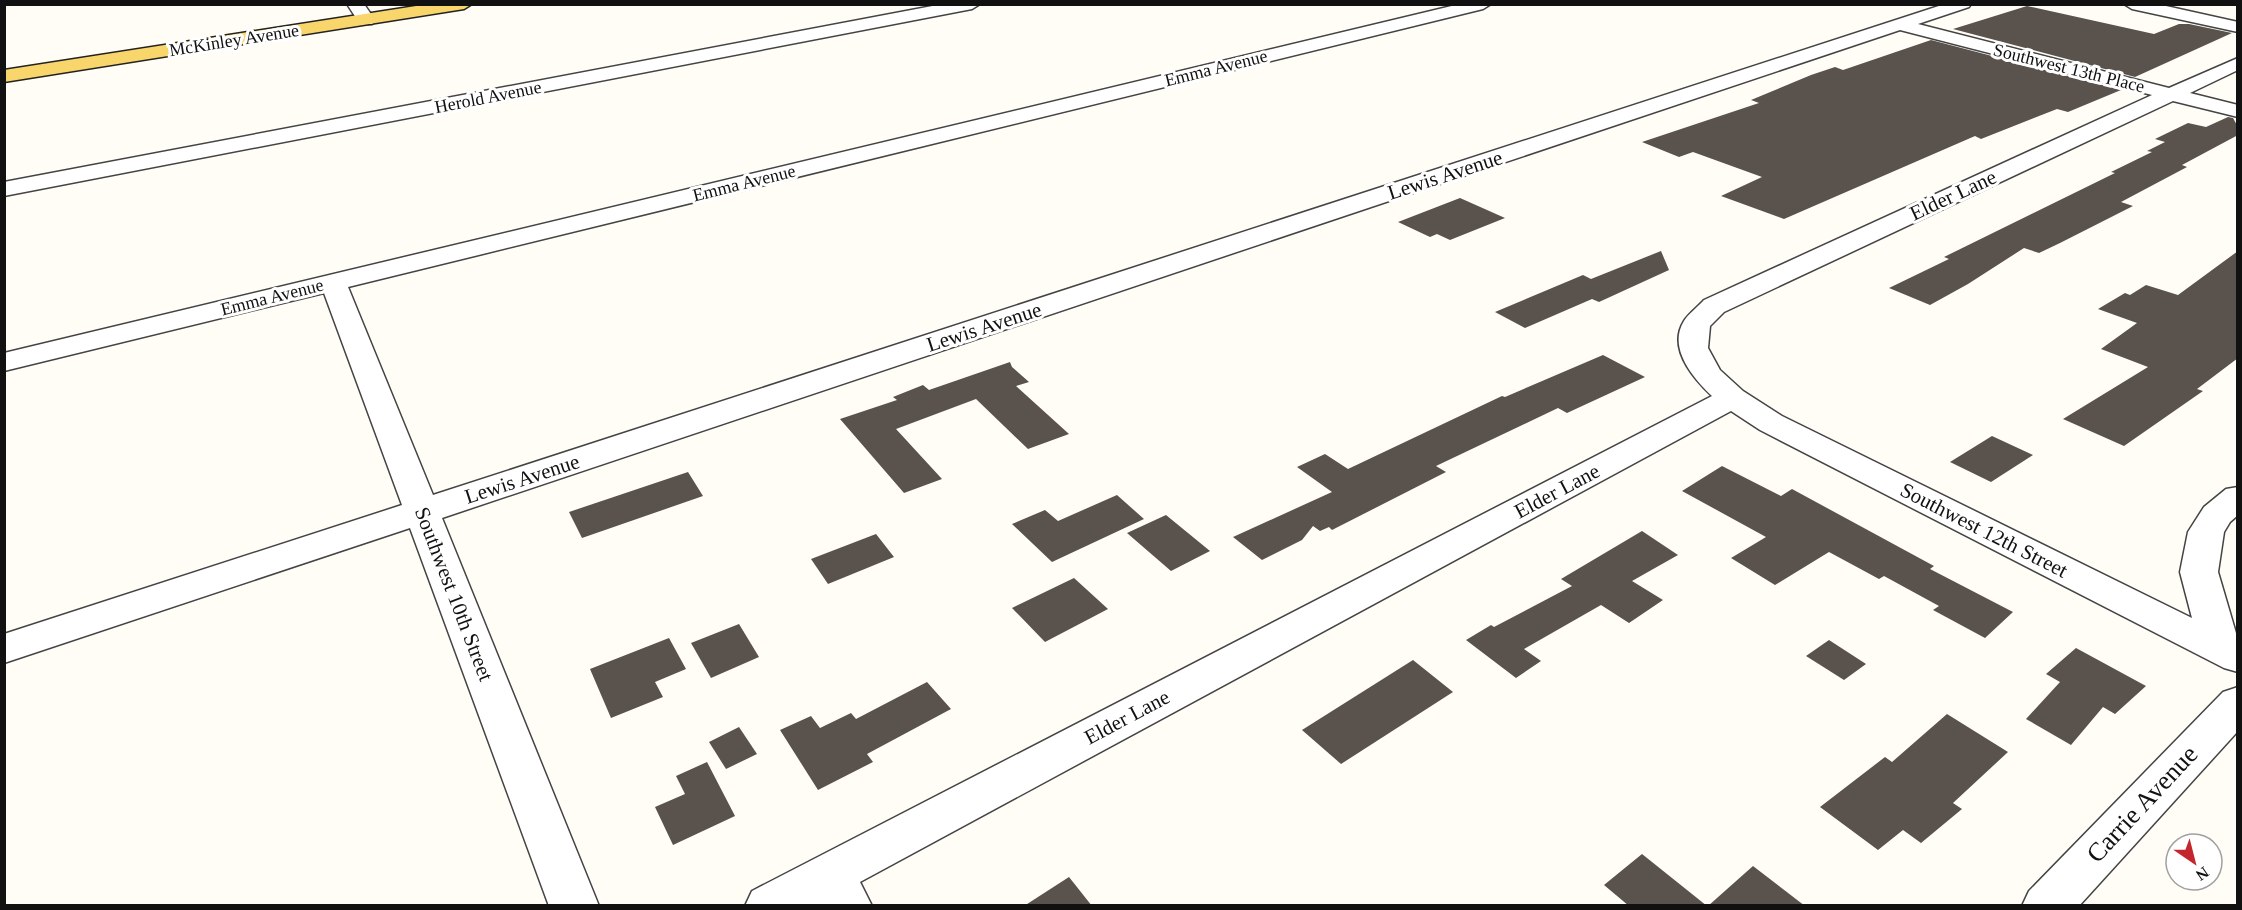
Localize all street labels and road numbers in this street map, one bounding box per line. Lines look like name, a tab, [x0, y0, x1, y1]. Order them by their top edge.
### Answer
street label: McKinley Avenue	[168, 20, 300, 60]
street label: Southwest 13th Place	[1991, 40, 2147, 96]
street label: Emma Avenue	[1163, 46, 1269, 90]
street label: Herold Avenue	[433, 77, 543, 117]
street label: Lewis Avenue	[1385, 145, 1505, 205]
street label: Emma Avenue	[691, 161, 797, 205]
street label: Elder Lane	[1906, 165, 2000, 225]
street label: Emma Avenue	[219, 275, 325, 319]
street label: Lewis Avenue	[924, 297, 1044, 357]
street label: Lewis Avenue	[462, 449, 582, 509]
street label: Elder Lane	[1510, 459, 1604, 523]
street label: Southwest 12th Street	[1896, 477, 2072, 583]
street label: Southwest 10th Street	[410, 504, 498, 684]
street label: Elder Lane	[1080, 685, 1174, 749]
street label: Carrie Avenue	[2081, 740, 2203, 868]

